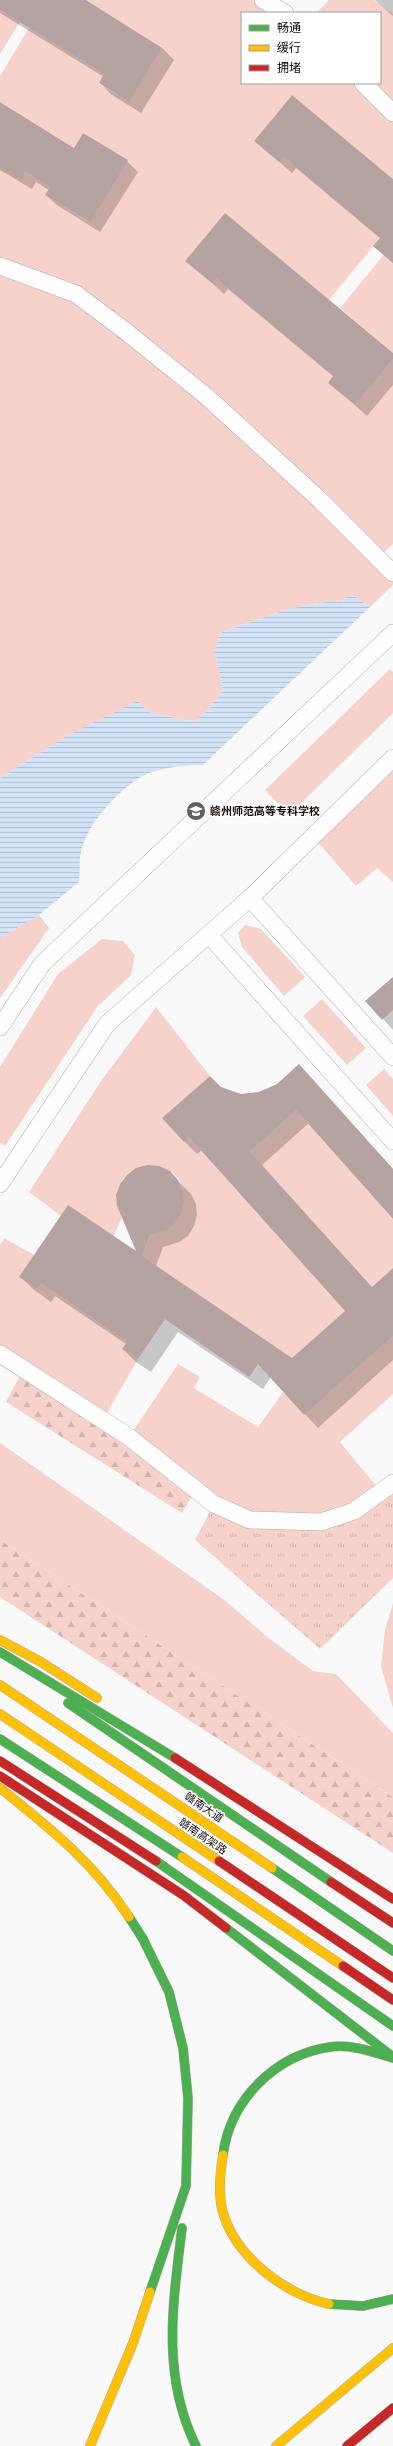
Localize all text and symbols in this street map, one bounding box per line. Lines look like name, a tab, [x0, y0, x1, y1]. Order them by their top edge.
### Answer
legend	[241, 12, 381, 84]
text: 畅通	[277, 21, 301, 35]
text: 缓行	[277, 41, 301, 55]
text: 拥堵	[277, 61, 301, 75]
school or university icon: 赣州师范高等专科学校	[185, 800, 207, 822]
place label: 赣州师范高等专科学校	[210, 805, 320, 818]
street label: 赣南大道	[182, 1790, 226, 1825]
street label: 赣南高架路	[176, 1816, 229, 1857]

